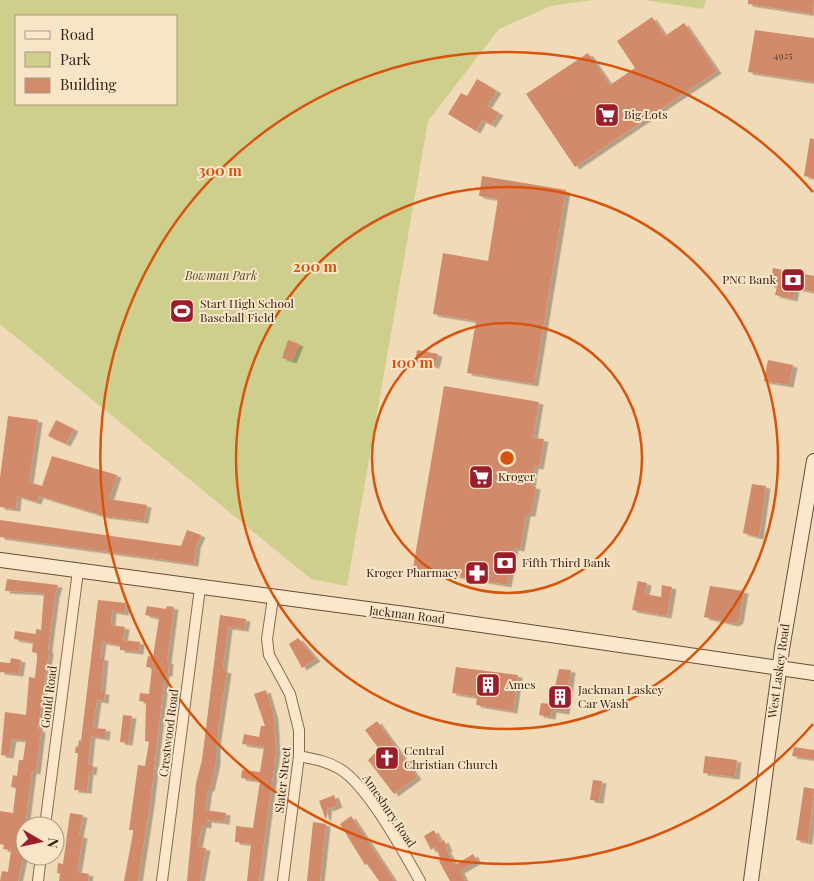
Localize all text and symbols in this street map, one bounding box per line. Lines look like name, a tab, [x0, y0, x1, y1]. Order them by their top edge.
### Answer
legend	[15, 15, 178, 105]
text: Road	[60, 24, 94, 44]
house number: 4925	[774, 48, 792, 62]
text: Park	[60, 49, 92, 69]
text: Building	[60, 74, 117, 94]
supermarket icon: Big Lots	[594, 102, 620, 128]
place label: Big Lots	[624, 106, 668, 122]
text: 300 m	[198, 160, 242, 180]
text: 200 m	[293, 256, 338, 276]
park label: Bowman Park	[184, 267, 257, 283]
bank icon: PNC Bank	[780, 267, 806, 293]
place label: PNC Bank	[722, 271, 776, 287]
place label: Start High School Baseball Field	[200, 295, 294, 325]
sports icon: Start High School Baseball Field	[169, 298, 195, 324]
text: 100 m	[391, 352, 434, 372]
centre of rings	[498, 449, 516, 467]
supermarket icon: Kroger	[468, 464, 494, 490]
place label: Kroger	[498, 468, 536, 484]
bank icon: Fifth Third Bank	[492, 550, 518, 576]
place label: Fifth Third Bank	[522, 554, 611, 570]
pharmacy icon: Kroger Pharmacy	[464, 560, 490, 586]
place label: Kroger Pharmacy	[366, 564, 460, 580]
street label: Jackman Road	[367, 601, 446, 627]
street label: West Laskey Road	[763, 623, 793, 720]
street label: Gould Road	[36, 665, 60, 729]
building icon: Ames	[475, 672, 501, 698]
place label: Ames	[505, 676, 536, 692]
place label: Jackman Laskey Car Wash	[577, 681, 664, 711]
building icon: Jackman Laskey Car Wash	[547, 684, 573, 710]
street label: Crestwood Road	[155, 688, 181, 778]
place label: Central Christian Church	[404, 742, 498, 772]
street label: Slater Street	[271, 745, 294, 814]
church icon: Central Christian Church	[374, 745, 400, 771]
street label: Amesbury Road	[359, 770, 420, 850]
north arrow	[15, 816, 65, 866]
text: N	[43, 837, 64, 850]

